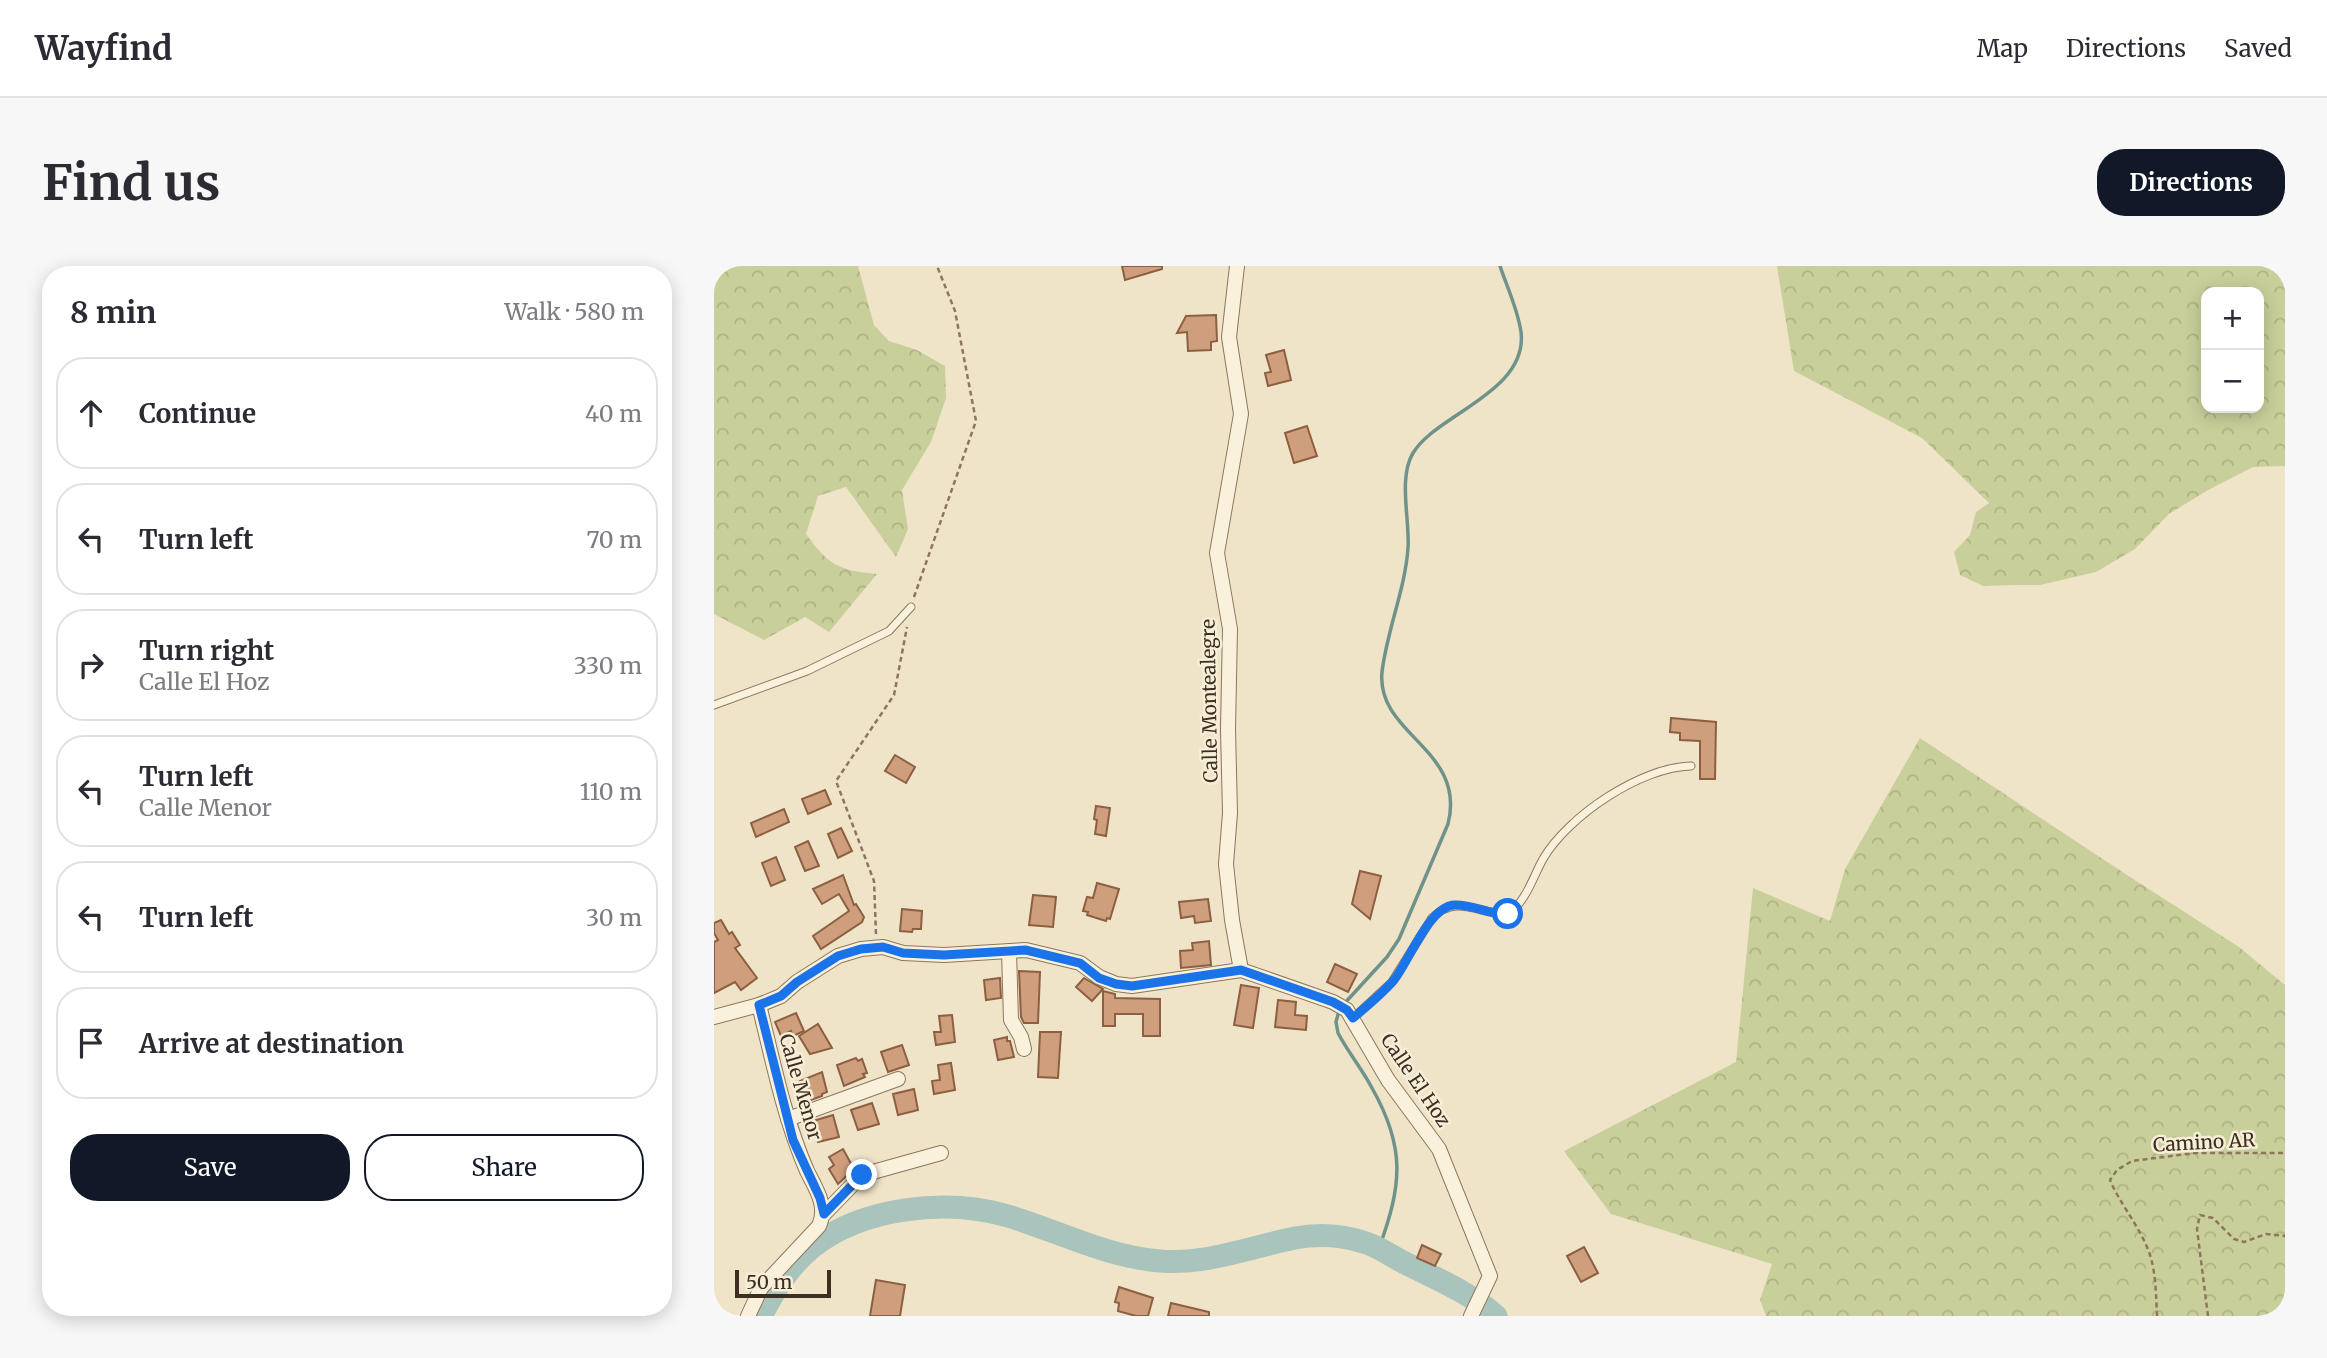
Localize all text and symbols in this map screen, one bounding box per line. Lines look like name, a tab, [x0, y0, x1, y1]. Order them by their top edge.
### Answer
text: Wayfind	[35, 28, 172, 69]
text: Map	[1977, 33, 2028, 64]
text: Directions	[2066, 33, 2186, 64]
text: Saved	[2224, 33, 2292, 64]
button: Directions	[2097, 149, 2285, 216]
text: Find us	[42, 152, 220, 213]
map controls	[2201, 287, 2264, 413]
button: +	[2201, 287, 2264, 350]
text: 8 min	[70, 293, 156, 331]
text: Walk · 580 m	[505, 297, 644, 326]
button: −	[2201, 350, 2264, 413]
icon: ahead	[72, 394, 110, 432]
text: Continue	[139, 397, 256, 430]
text: 40 m	[585, 399, 642, 428]
icon: left	[72, 520, 110, 558]
text: Turn left	[139, 523, 253, 556]
text: 70 m	[586, 525, 642, 554]
street label: Calle Montealegre	[1196, 619, 1222, 783]
text: Turn right	[139, 634, 274, 667]
icon: right	[72, 646, 110, 684]
text: 330 m	[574, 651, 642, 680]
text: Calle El Hoz	[139, 667, 270, 696]
text: Turn left	[139, 760, 253, 793]
icon: left	[72, 772, 110, 810]
text: 110 m	[580, 777, 642, 806]
text: Calle Menor	[139, 793, 272, 822]
icon: left	[72, 898, 110, 936]
route start	[1492, 898, 1523, 929]
text: Turn left	[139, 901, 253, 934]
text: 30 m	[586, 903, 642, 932]
icon: arrive	[72, 1024, 110, 1062]
text: Arrive at destination	[139, 1027, 404, 1060]
street label: Calle El Hoz	[1376, 1029, 1456, 1131]
street label: Calle Menor	[774, 1031, 828, 1143]
street label: Camino AR	[2152, 1127, 2257, 1157]
button: Save	[70, 1134, 350, 1201]
button: Share	[364, 1134, 644, 1201]
route end	[846, 1159, 877, 1190]
scale bar	[735, 1267, 831, 1299]
text: 50 m	[746, 1270, 792, 1294]

